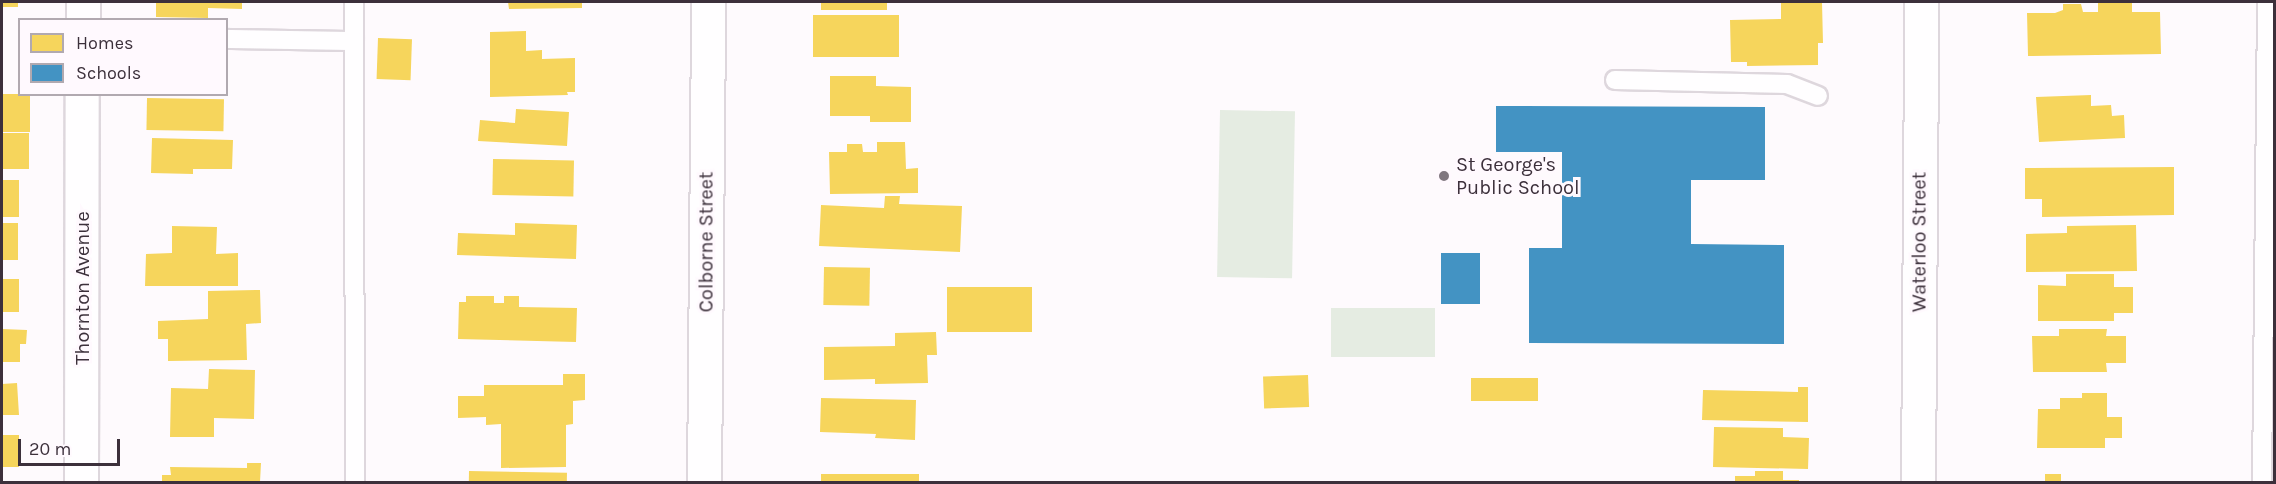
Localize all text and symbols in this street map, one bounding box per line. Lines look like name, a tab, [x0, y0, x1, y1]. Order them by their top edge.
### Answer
legend	[18, 18, 228, 96]
text: Homes	[76, 32, 133, 54]
text: Schools	[76, 62, 141, 84]
place label: St George's Public School	[1456, 152, 1580, 199]
marker: St George's Public School	[1437, 169, 1451, 183]
street label: Colborne Street	[694, 172, 718, 312]
street label: Waterloo Street	[1907, 172, 1931, 312]
street label: Thornton Avenue	[70, 211, 94, 365]
scale bar	[21, 427, 123, 465]
text: 20 m	[29, 438, 71, 460]

